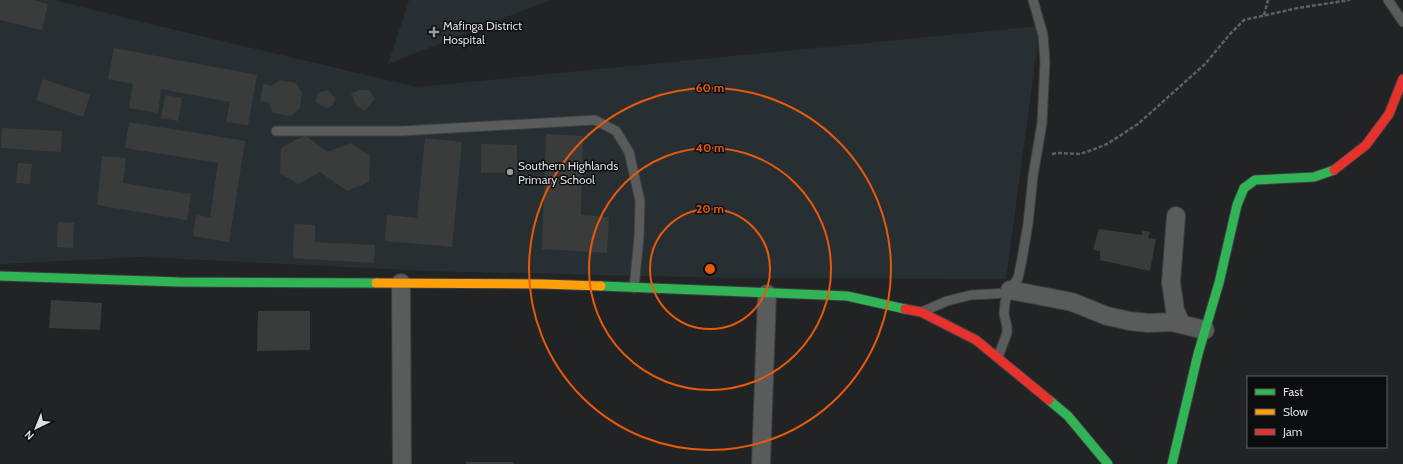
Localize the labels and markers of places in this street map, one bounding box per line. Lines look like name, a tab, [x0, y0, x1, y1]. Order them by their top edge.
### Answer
place label: Mafinga District Hospital	[443, 18, 522, 47]
marker: Mafinga District Hospital	[428, 26, 440, 38]
place label: Southern Highlands Primary School	[518, 158, 618, 187]
marker: Southern Highlands Primary School	[505, 167, 515, 177]
centre of rings	[703, 262, 717, 276]

